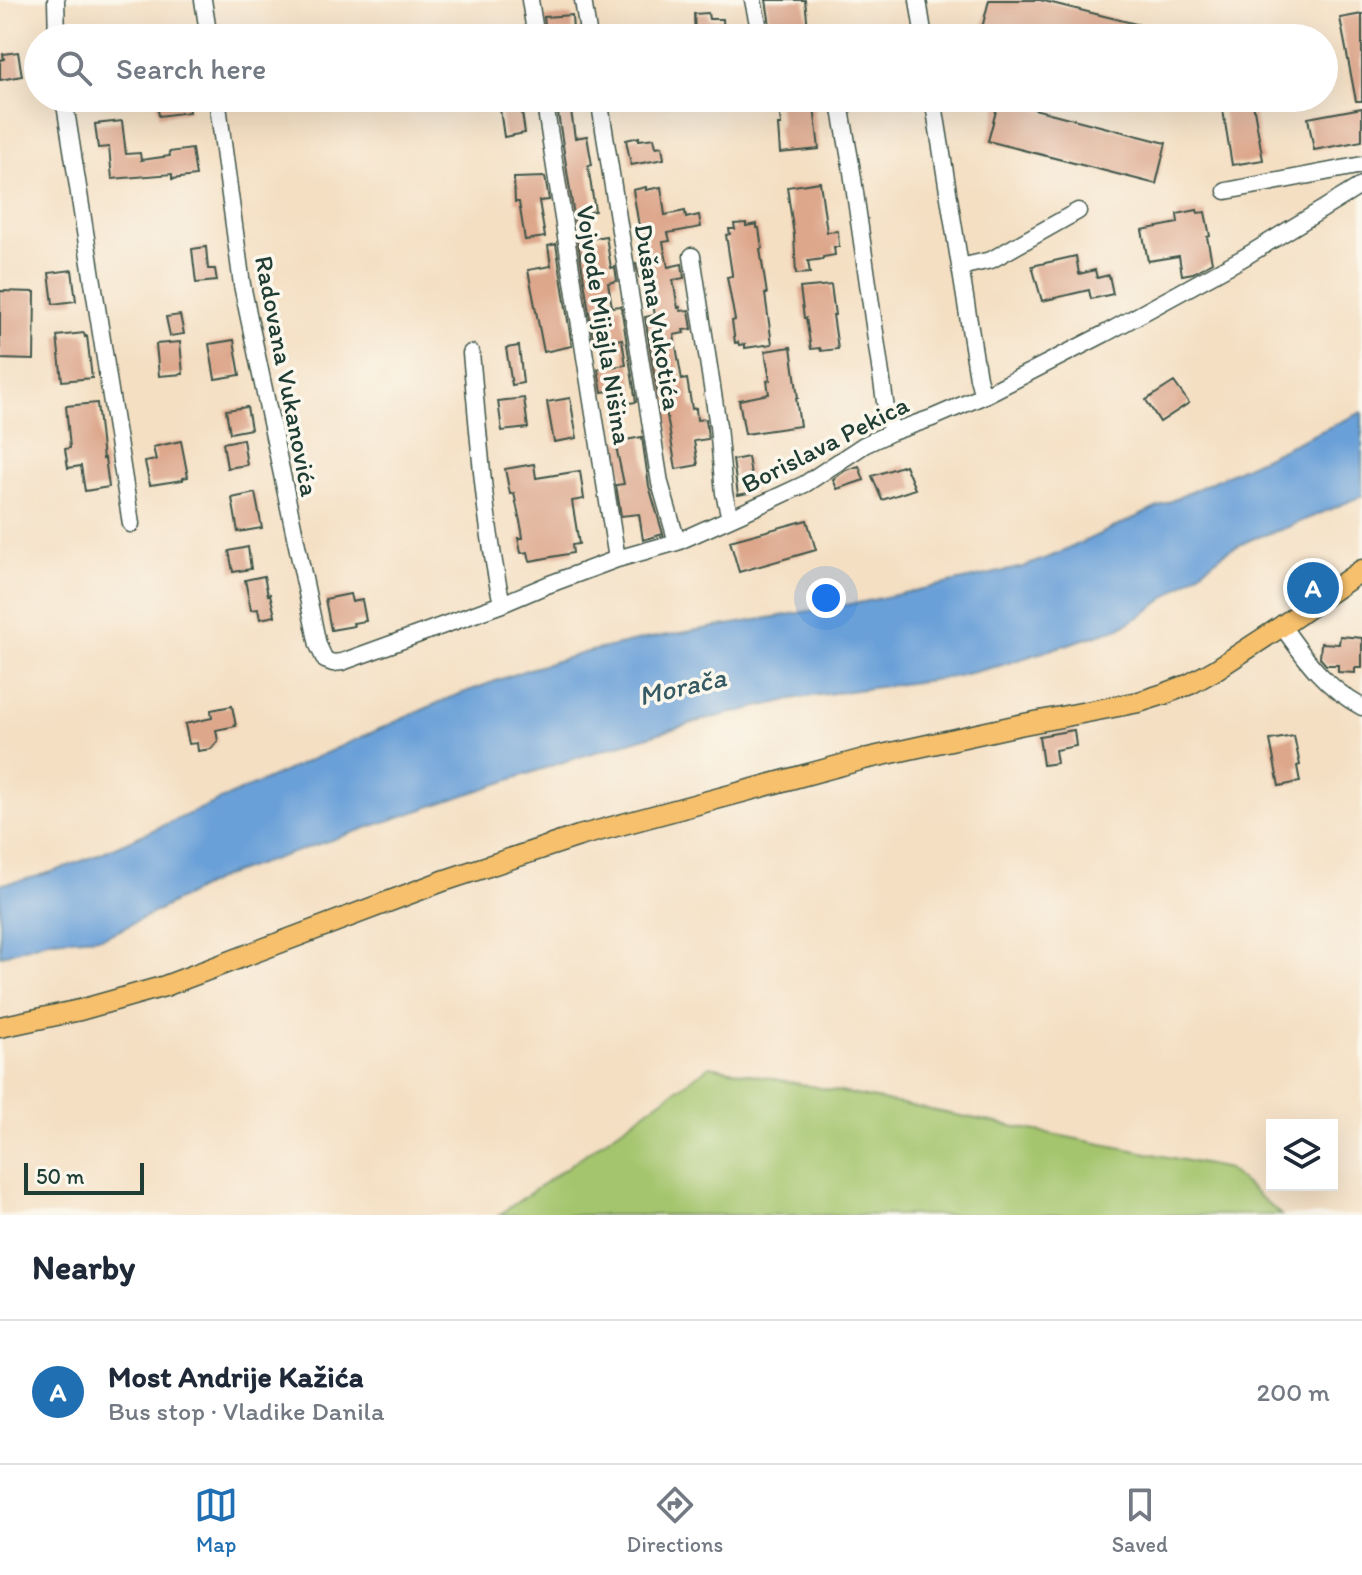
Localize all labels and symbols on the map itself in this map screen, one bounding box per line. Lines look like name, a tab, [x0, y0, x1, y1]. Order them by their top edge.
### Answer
street label: Vojvode Mijajla Nišina	[569, 203, 639, 447]
street label: Dušana Vukotića	[627, 222, 689, 413]
street label: Radovana Vukanovića	[248, 253, 326, 500]
street label: Borislava Pekica	[736, 388, 914, 500]
pin: A	[1287, 558, 1339, 618]
your location	[806, 578, 846, 618]
water label: Morača	[635, 659, 730, 713]
scale bar	[24, 1159, 144, 1195]

